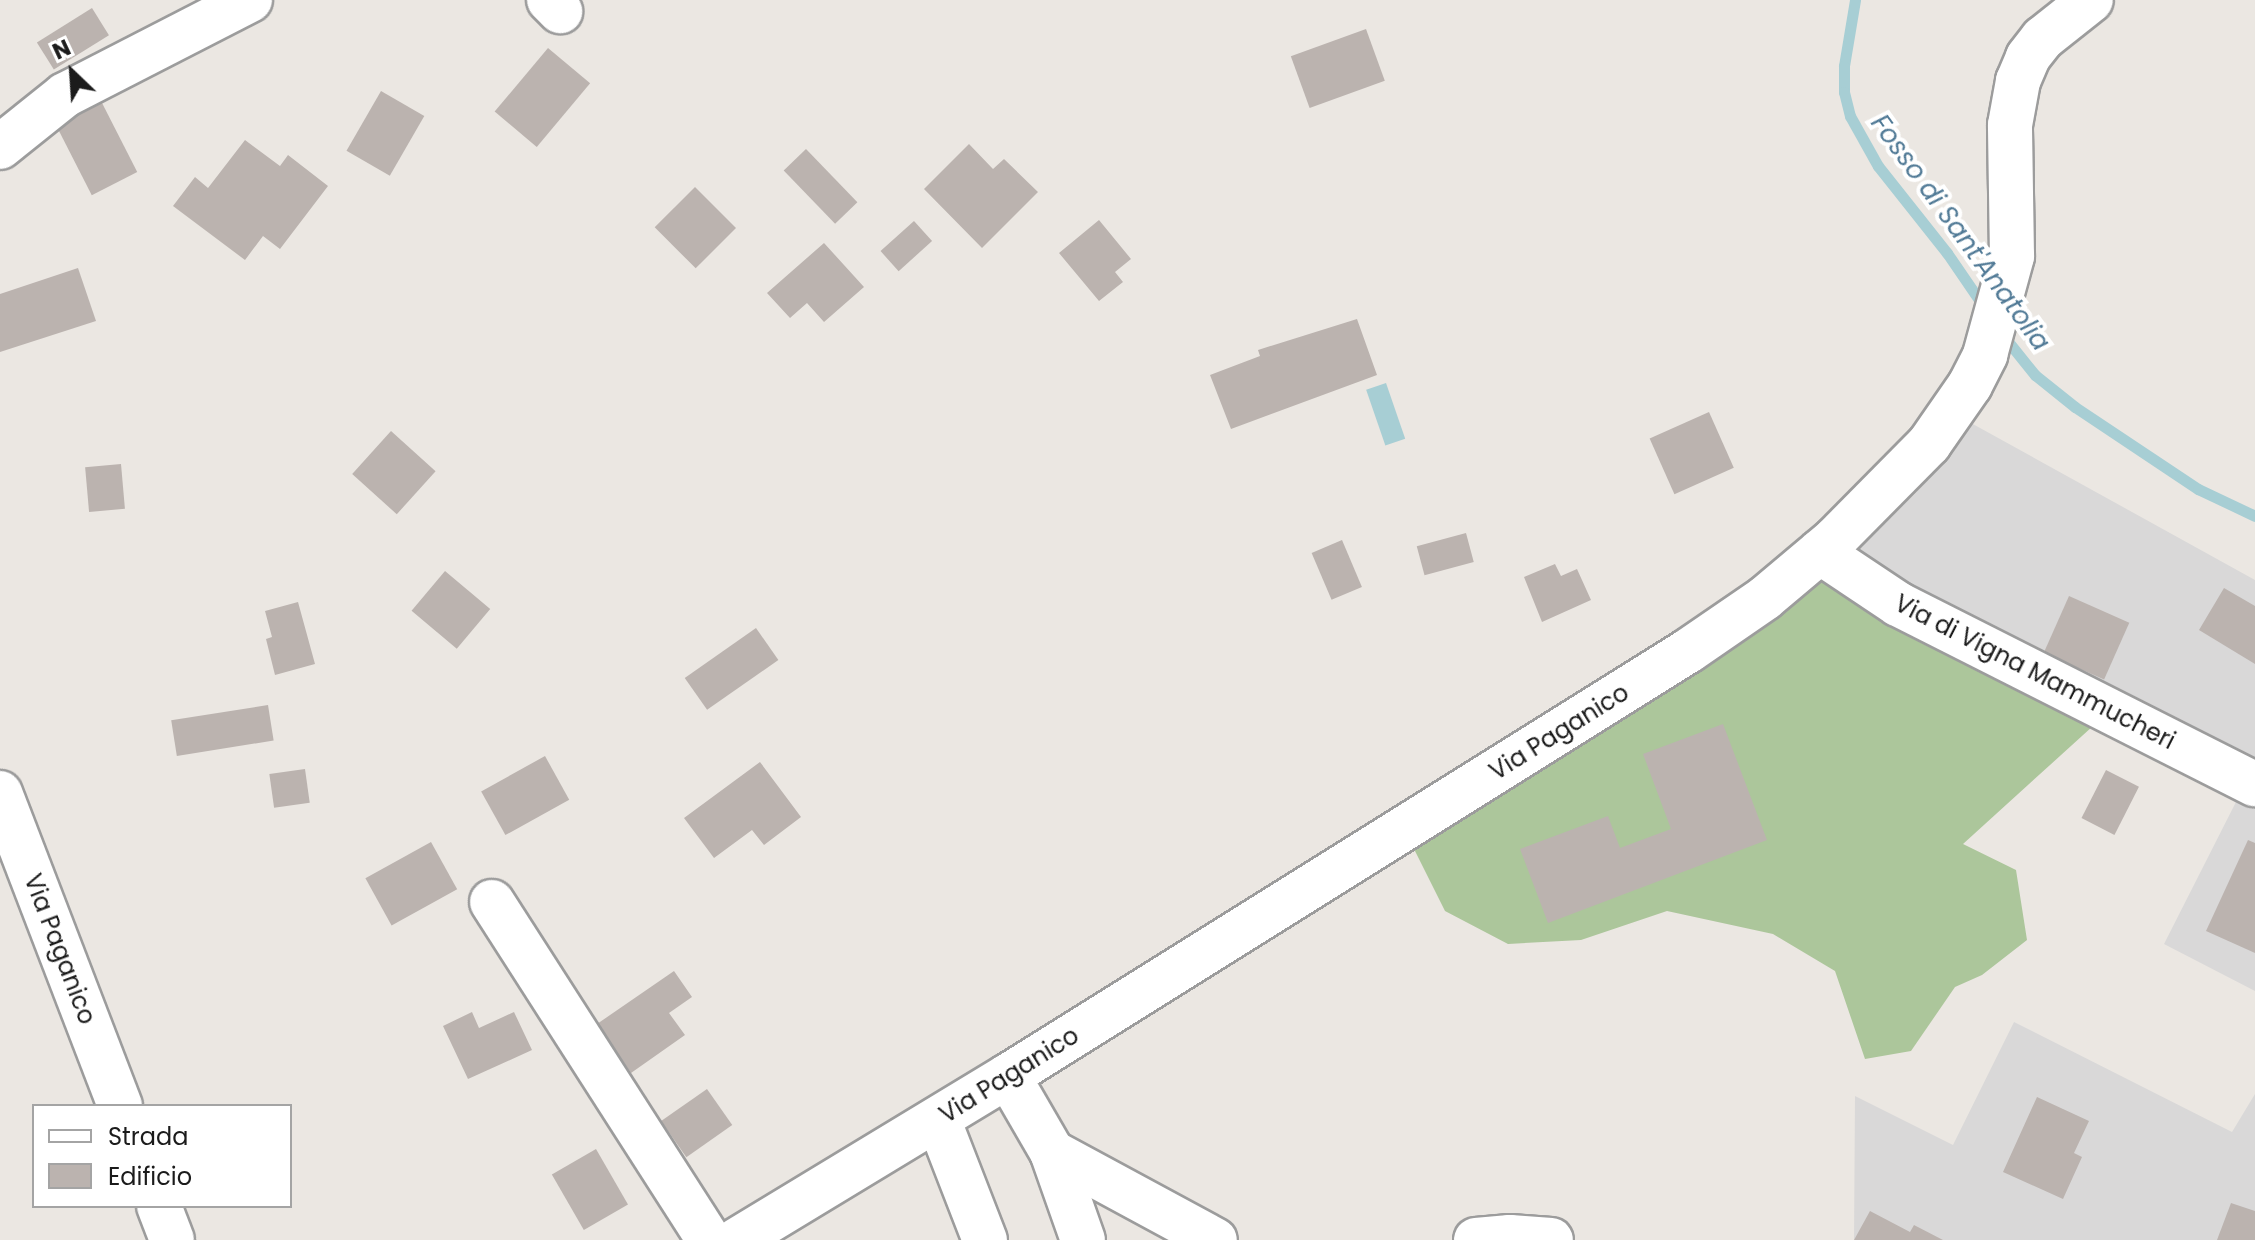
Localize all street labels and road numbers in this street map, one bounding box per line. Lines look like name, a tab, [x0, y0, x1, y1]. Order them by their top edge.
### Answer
street label: Via di Vigna Mammucheri	[1890, 589, 2180, 755]
street label: Via Paganico	[1484, 678, 1634, 786]
street label: Via Paganico	[18, 870, 102, 1028]
street label: Via Paganico	[934, 1021, 1084, 1129]

